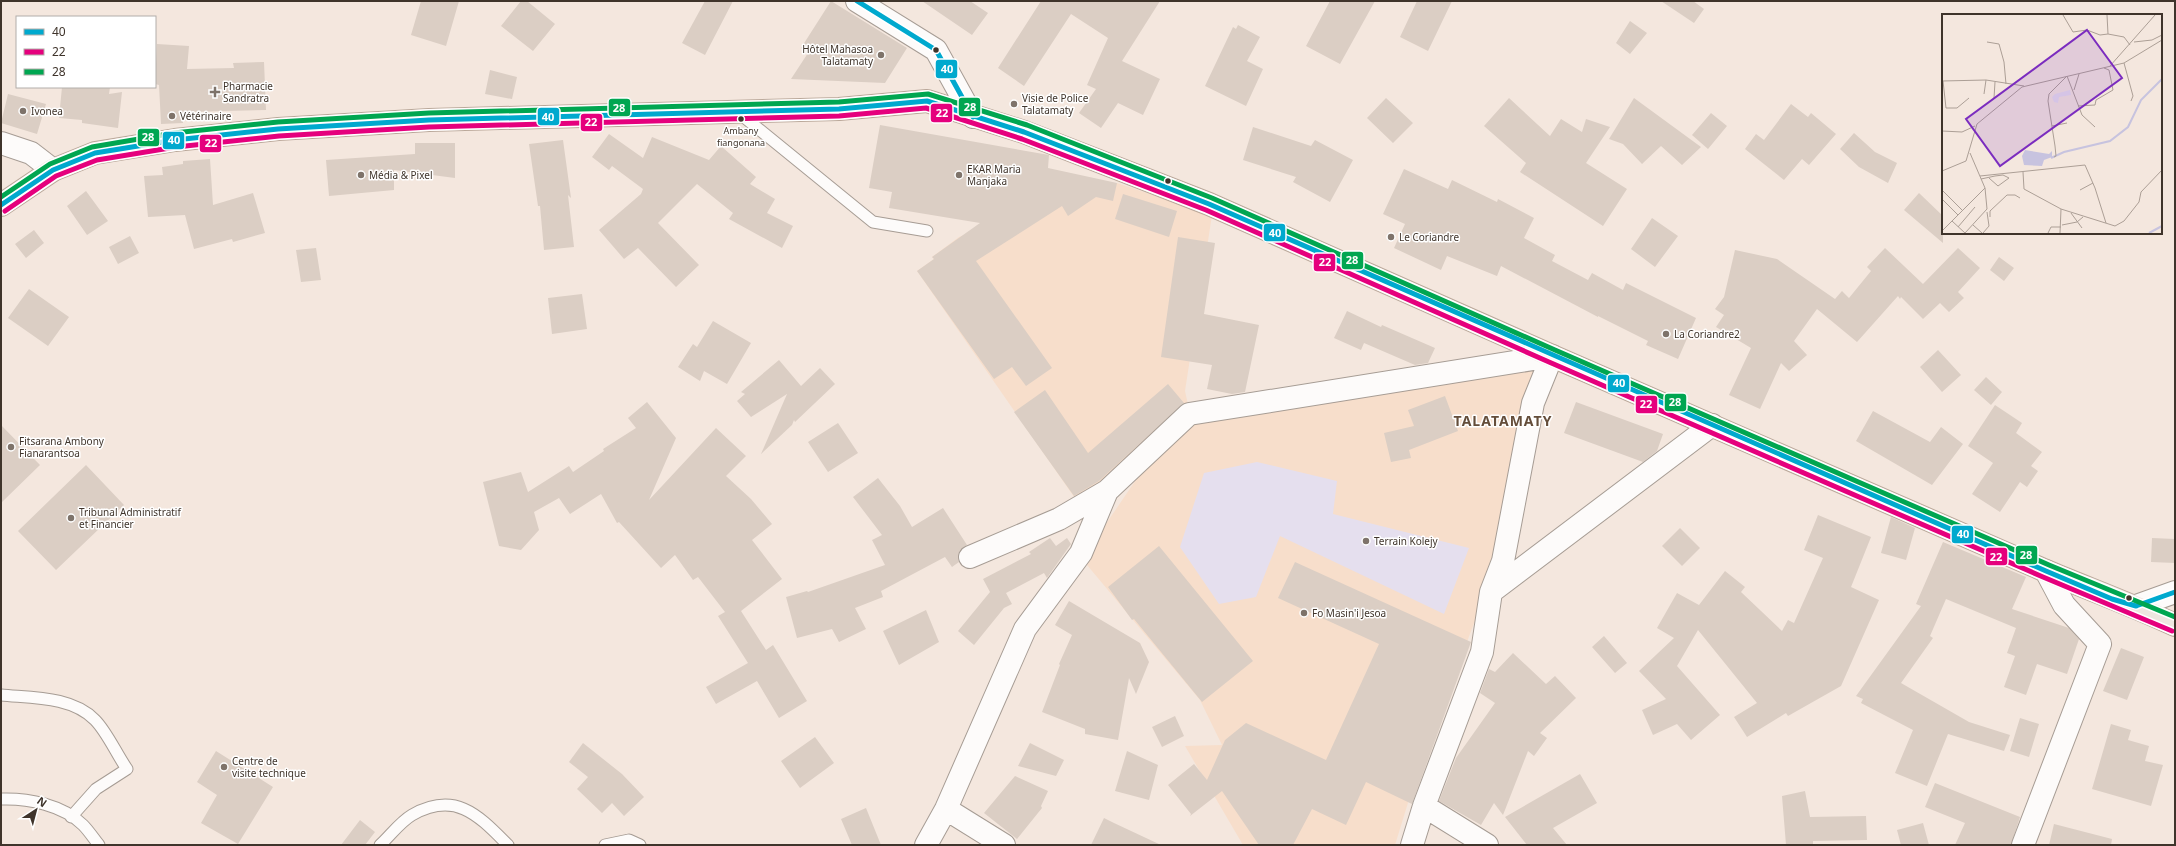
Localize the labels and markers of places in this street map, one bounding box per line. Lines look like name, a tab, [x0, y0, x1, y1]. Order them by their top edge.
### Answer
place label: Hôtel Mahasoa Talatamaty	[802, 42, 874, 68]
unlabelled marker	[931, 45, 941, 55]
marker: Hôtel Mahasoa Talatamaty	[876, 50, 886, 60]
place label: Pharmacie Sandratra	[223, 79, 273, 105]
marker: Pharmacie Sandratra	[210, 87, 220, 97]
place label: Visie de Police Talatamaty	[1022, 91, 1089, 117]
marker: Visie de Police Talatamaty	[1009, 99, 1019, 109]
place label: Ivonea	[31, 104, 63, 118]
marker: Ivonea	[18, 106, 28, 116]
place label: Vétérinaire	[180, 109, 232, 123]
marker: Vétérinaire	[167, 111, 177, 121]
marker: Ambany fiangonana	[736, 114, 746, 124]
place label: Ambany fiangonana	[717, 124, 765, 149]
place label: EKAR Maria Manjaka	[967, 162, 1021, 188]
place label: Média & Pixel	[369, 168, 433, 182]
marker: Média & Pixel	[356, 170, 366, 180]
marker: EKAR Maria Manjaka	[954, 170, 964, 180]
unlabelled marker	[1163, 176, 1173, 186]
place label: Le Coriandre	[1399, 230, 1459, 244]
marker: Le Coriandre	[1386, 232, 1396, 242]
place label: La Coriandre2	[1674, 327, 1740, 341]
marker: La Coriandre2	[1661, 329, 1671, 339]
place label: Fitsarana Ambony Fianarantsoa	[19, 434, 105, 460]
marker: Fitsarana Ambony Fianarantsoa	[6, 442, 16, 452]
place label: Tribunal Administratif et Financier	[79, 505, 181, 531]
marker: Tribunal Administratif et Financier	[66, 513, 76, 523]
place label: Terrain Kolejy	[1374, 534, 1439, 548]
marker: Terrain Kolejy	[1361, 536, 1371, 546]
unlabelled marker	[2124, 593, 2134, 603]
place label: Fo Masin'i Jesoa	[1312, 606, 1386, 620]
marker: Fo Masin'i Jesoa	[1299, 608, 1309, 618]
place label: Centre de visite technique	[232, 754, 306, 780]
marker: Centre de visite technique	[219, 762, 229, 772]

